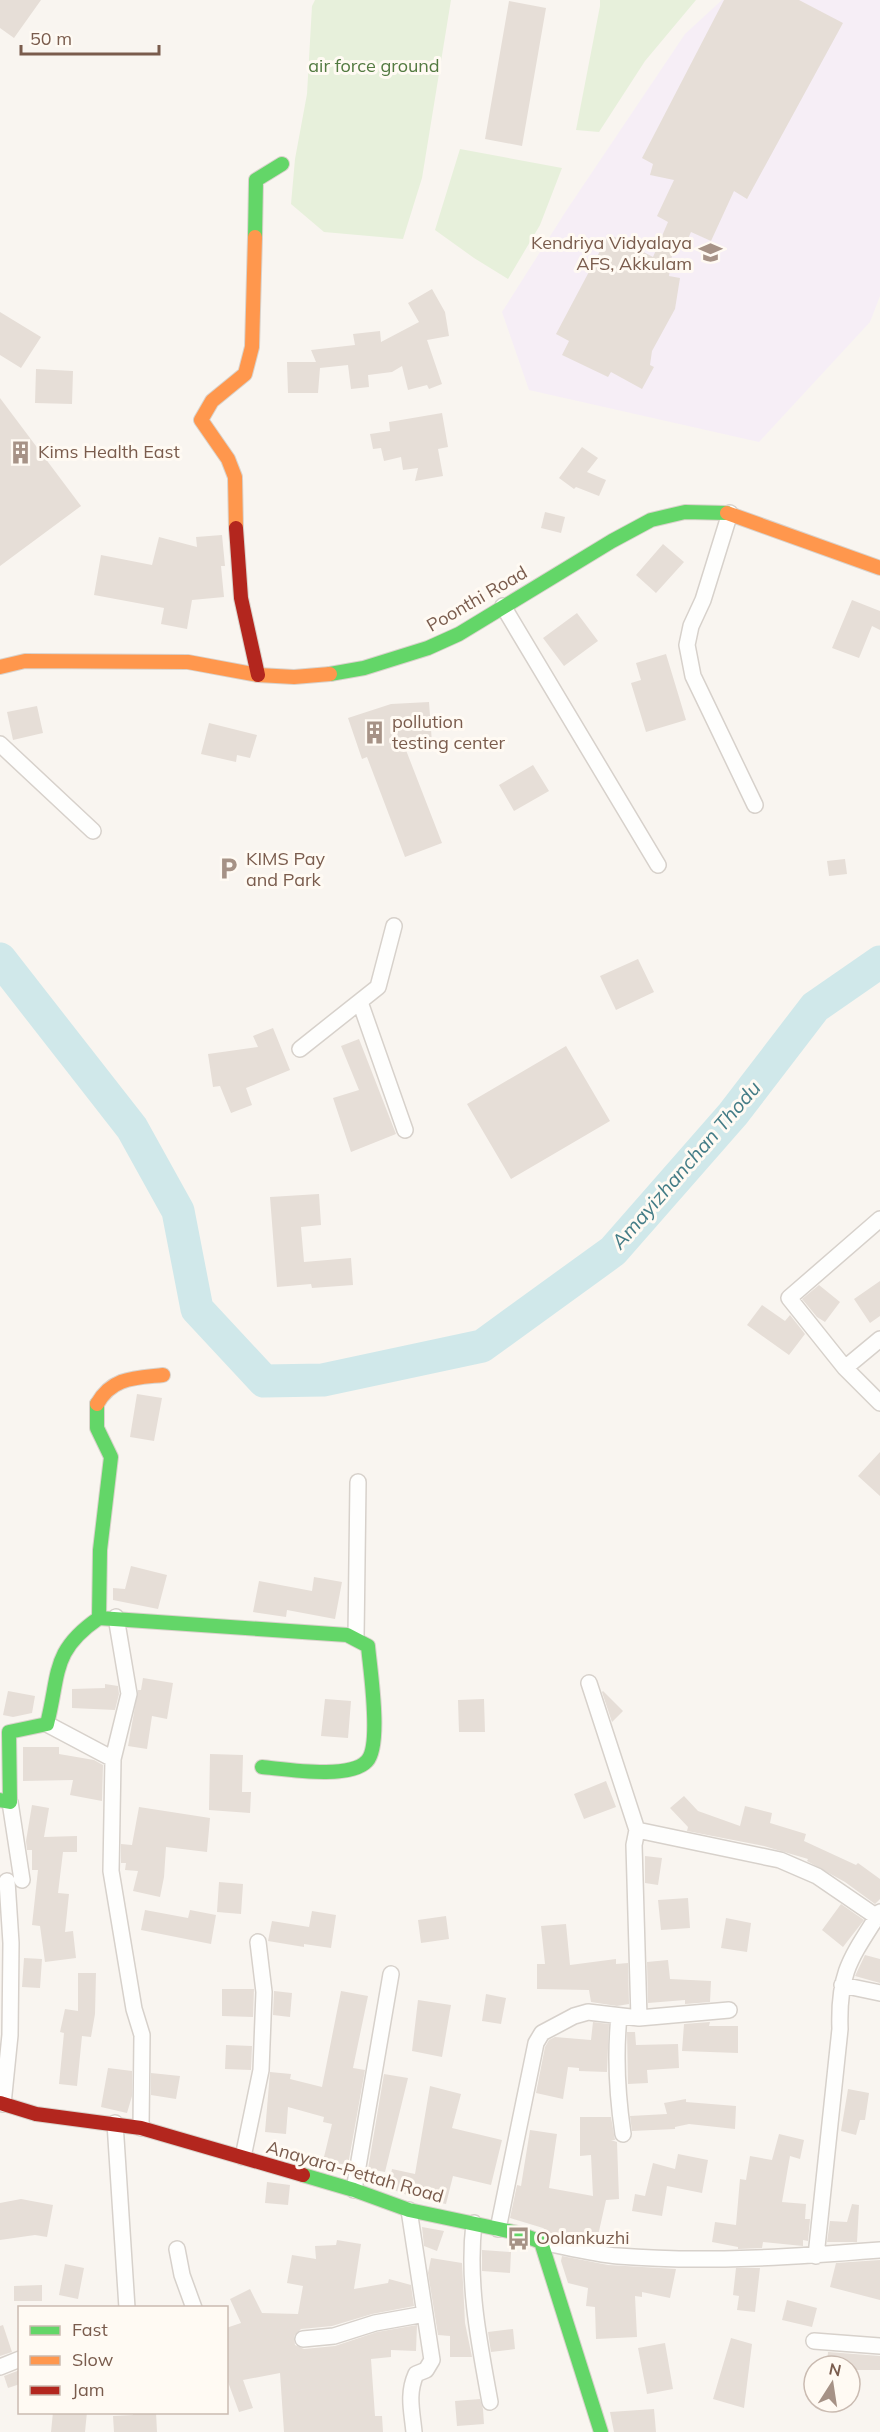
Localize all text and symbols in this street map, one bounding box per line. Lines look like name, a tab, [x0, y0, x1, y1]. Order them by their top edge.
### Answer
scale bar	[21, 18, 159, 56]
text: 50 m	[30, 27, 72, 50]
park label: air force ground	[308, 54, 440, 77]
place label: Kendriya Vidyalaya AFS, Akkulam	[531, 231, 692, 275]
school or university icon: Kendriya Vidyalaya AFS, Akkulam	[697, 240, 723, 266]
building icon: Kims Health East	[7, 439, 33, 465]
place label: Kims Health East	[38, 440, 180, 463]
street label: Poonthi Road	[422, 561, 531, 637]
place label: pollution testing center	[392, 710, 506, 754]
building icon: pollution testing center	[361, 719, 387, 745]
place label: KIMS Pay and Park	[246, 847, 325, 891]
parking icon: KIMS Pay and Park	[215, 856, 241, 882]
water label: Amayizhanchan Thodu	[605, 1075, 765, 1255]
street label: Anayara-Pettah Road	[264, 2135, 446, 2208]
bus stop icon: Oolankuzhi	[505, 2225, 531, 2251]
place label: Oolankuzhi	[536, 2226, 630, 2249]
legend	[18, 2306, 228, 2414]
text: Fast	[72, 2318, 108, 2341]
text: Slow	[72, 2348, 114, 2371]
north arrow	[802, 2354, 862, 2414]
text: N	[827, 2358, 843, 2380]
text: Jam	[72, 2378, 105, 2401]

